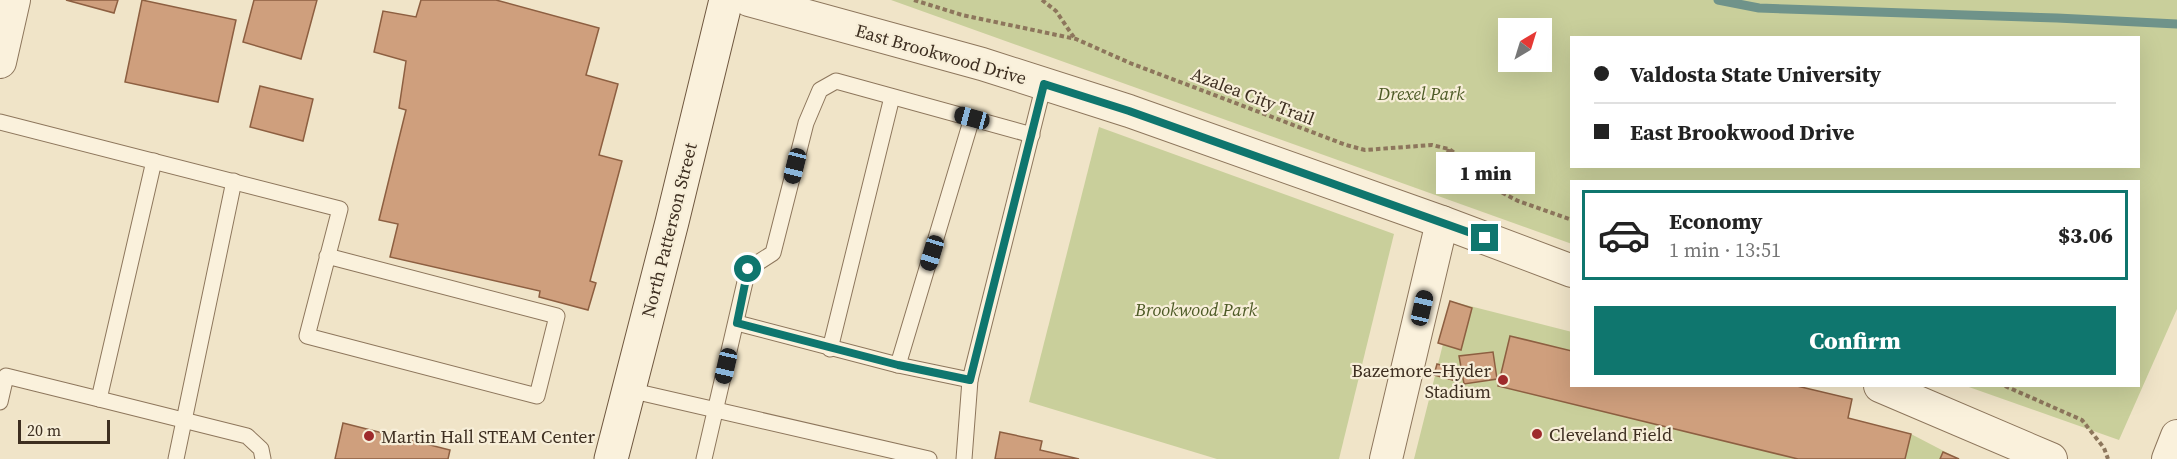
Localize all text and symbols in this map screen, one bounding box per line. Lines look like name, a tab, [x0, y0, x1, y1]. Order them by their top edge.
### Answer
street label: East Brookwood Drive	[852, 18, 1030, 90]
north arrow	[1498, 18, 1552, 72]
map controls	[1498, 18, 1552, 72]
text: Valdosta State University	[1630, 59, 1881, 89]
street label: Azalea City Trail	[1188, 61, 1318, 131]
park label: Drexel Park	[1377, 81, 1465, 106]
car	[952, 105, 992, 131]
text: East Brookwood Drive	[1630, 117, 1854, 147]
street label: North Patterson Street	[635, 140, 703, 320]
car	[782, 146, 808, 186]
callout: 1 min	[1436, 151, 1534, 193]
text: 1 min	[1459, 159, 1512, 187]
text: Economy	[1669, 206, 1763, 236]
icon: car	[1597, 208, 1651, 262]
text: $3.06	[2058, 220, 2113, 250]
route end	[1471, 224, 1498, 251]
car	[918, 233, 946, 273]
text: 1 min · 13:51	[1669, 236, 1781, 264]
route start	[734, 255, 761, 282]
car	[1409, 288, 1435, 328]
park label: Brookwood Park	[1134, 297, 1258, 322]
button: Confirm	[1594, 306, 2116, 375]
car	[713, 346, 739, 386]
place label: Bazemore–Hyder Stadium	[1352, 358, 1491, 404]
marker: Bazemore–Hyder Stadium	[1496, 373, 1510, 387]
scale bar	[18, 417, 110, 444]
text: 20 m	[27, 419, 61, 441]
place label: Cleveland Field	[1549, 422, 1672, 447]
place label: Martin Hall STEAM Center	[381, 424, 595, 449]
marker: Cleveland Field	[1530, 427, 1544, 441]
marker: Martin Hall STEAM Center	[362, 429, 376, 443]

